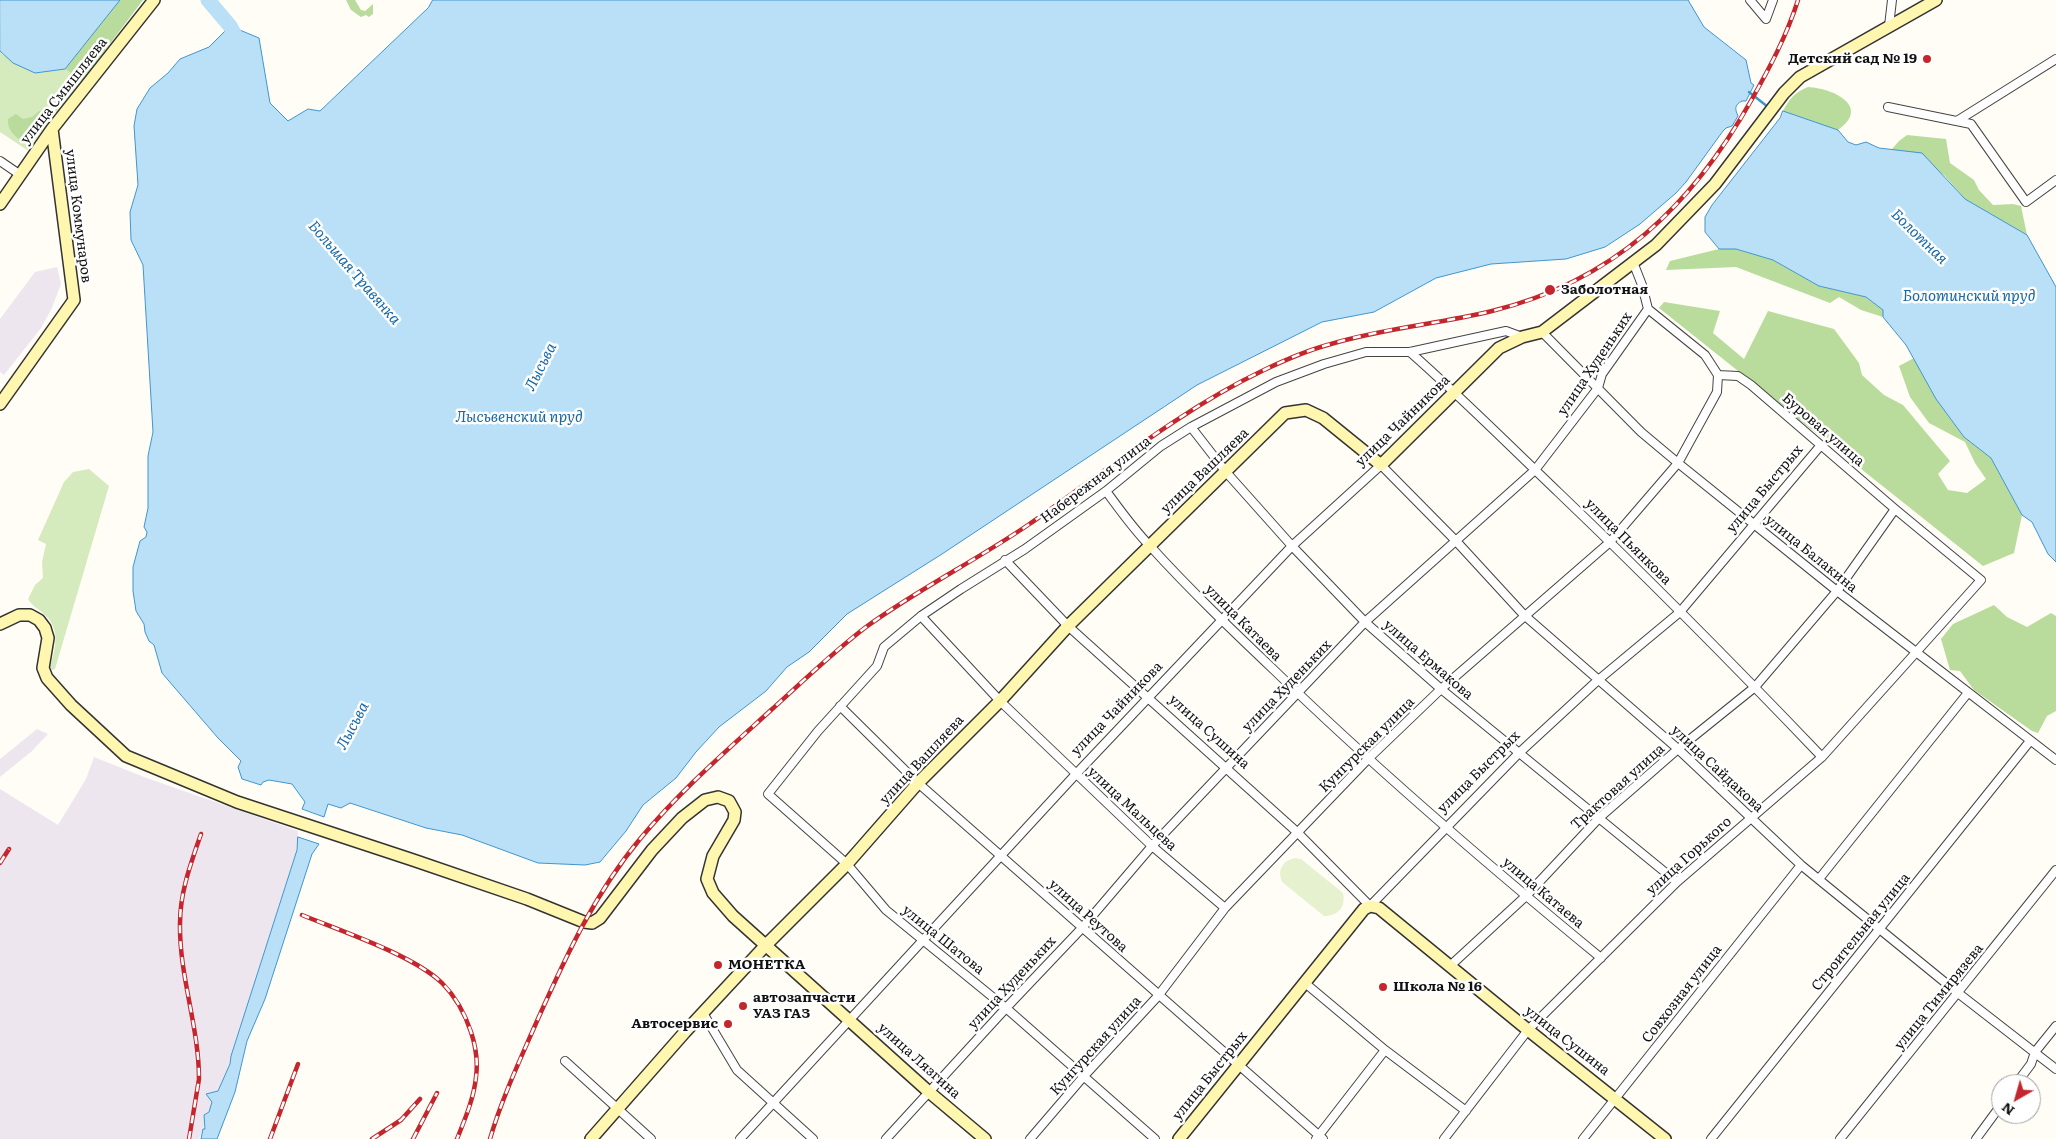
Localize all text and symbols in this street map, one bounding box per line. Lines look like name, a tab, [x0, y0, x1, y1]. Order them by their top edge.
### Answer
street label: улица Смышляева	[17, 34, 111, 148]
place label: Детский сад № 19	[1788, 51, 1917, 67]
marker: Детский сад № 19	[1921, 53, 1933, 65]
street label: улица Коммунаров	[61, 148, 95, 284]
water label: Болотная	[1887, 206, 1951, 268]
water label: Большая Травянка	[304, 218, 404, 328]
place label: Заболотная	[1561, 282, 1648, 298]
marker: Заболотная	[1543, 283, 1557, 297]
water label: Болотинский пруд	[1903, 288, 2035, 306]
street label: улица Худеньких	[1554, 309, 1636, 419]
water label: Лысьва	[521, 340, 561, 394]
street label: улица Чайникова	[1352, 372, 1454, 470]
street label: Буровая улица	[1778, 390, 1868, 470]
water label: Лысьвенский пруд	[455, 409, 583, 427]
street label: улица Вашляева	[1157, 425, 1253, 517]
street label: Набережная улица	[1038, 433, 1154, 527]
street label: улица Быстрых	[1723, 442, 1807, 536]
street label: улица Пьянкова	[1581, 495, 1675, 589]
street label: улица Балакина	[1761, 512, 1861, 596]
street label: улица Катаева	[1201, 581, 1285, 665]
street label: улица Ермакова	[1380, 616, 1476, 704]
street label: улица Худеньких	[1239, 637, 1335, 735]
street label: улица Чайникова	[1068, 658, 1166, 760]
street label: улица Сушина	[1165, 691, 1253, 773]
street label: Кунгурская улица	[1316, 694, 1418, 796]
water label: Лысьва	[333, 699, 373, 753]
street label: улица Вашляева	[876, 712, 968, 808]
street label: улица Сайдакова	[1667, 722, 1767, 816]
street label: улица Быстрых	[1434, 727, 1524, 817]
street label: Трактовая улица	[1568, 741, 1668, 833]
street label: улица Мальцева	[1084, 763, 1180, 855]
street label: улица Горького	[1643, 813, 1735, 899]
street label: улица Катаева	[1499, 854, 1587, 932]
street label: Строительная улица	[1808, 870, 1914, 994]
street label: улица Реутова	[1045, 876, 1131, 956]
street label: улица Шатова	[898, 902, 988, 978]
street label: улица Худеньких	[965, 933, 1059, 1033]
street label: улица Тимирязева	[1891, 941, 1987, 1053]
street label: Совхозная улица	[1639, 942, 1725, 1046]
place label: МОНЕТКА	[728, 957, 805, 973]
marker: МОНЕТКА	[712, 959, 724, 971]
place label: Школа № 16	[1393, 979, 1482, 995]
marker: Школа № 16	[1377, 981, 1389, 993]
place label: автозапчасти УАЗ ГАЗ	[753, 990, 856, 1022]
street label: Кунгурская улица	[1047, 993, 1145, 1099]
marker: автозапчасти УАЗ ГАЗ	[737, 1000, 749, 1012]
street label: улица Сушина	[1521, 1003, 1613, 1079]
place label: Автосервис	[631, 1016, 718, 1032]
marker: Автосервис	[722, 1018, 734, 1030]
street label: улица Лязгина	[874, 1019, 964, 1103]
street label: улица Быстрых	[1169, 1028, 1251, 1124]
north arrow	[1991, 1074, 2041, 1124]
text: N	[1997, 1099, 2018, 1122]

